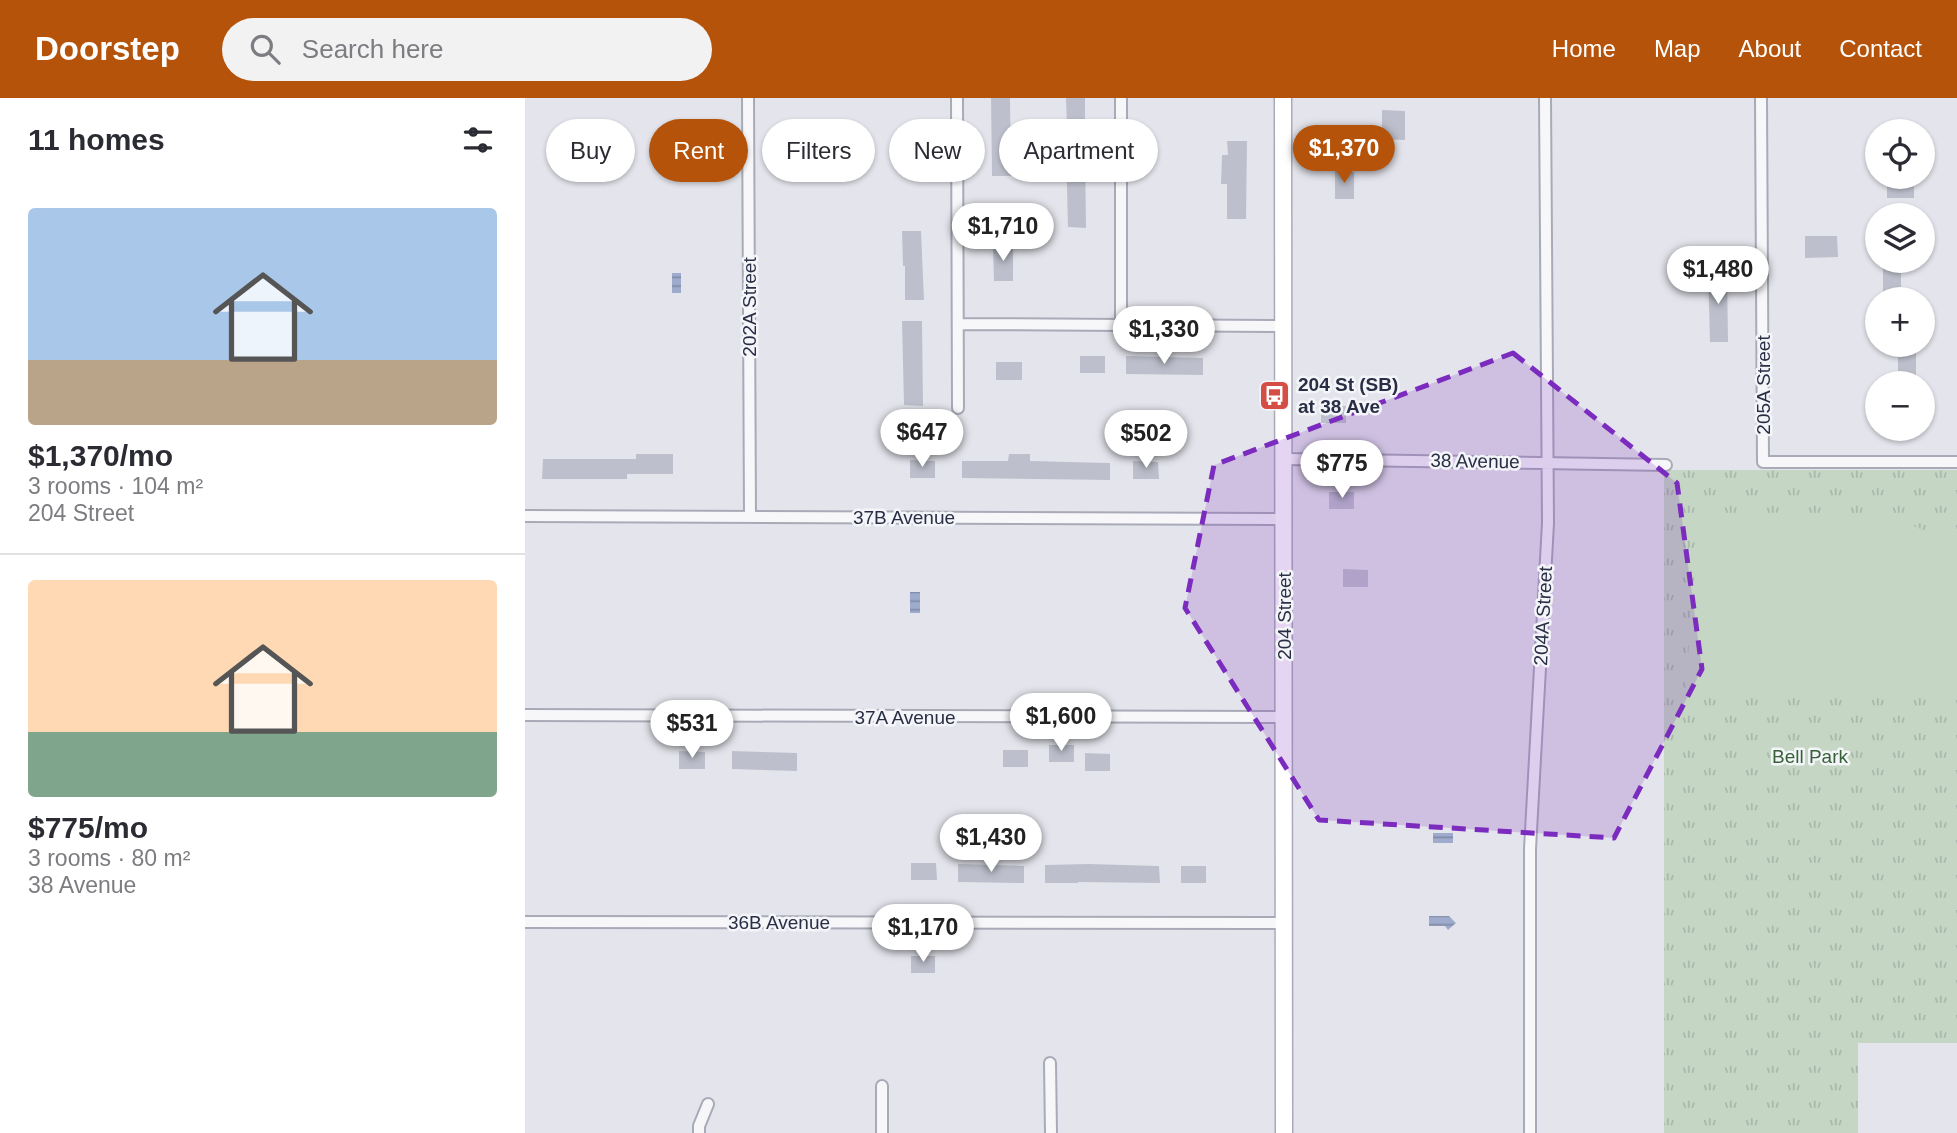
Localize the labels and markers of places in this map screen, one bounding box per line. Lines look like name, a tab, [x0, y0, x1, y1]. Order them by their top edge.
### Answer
pin: $1,370	[1287, 126, 1401, 185]
pin: $1,710	[946, 204, 1060, 263]
pin: $1,480	[1661, 246, 1775, 306]
pin: $1,330	[1107, 306, 1221, 366]
place label: 204 St (SB) at 38 Ave	[1298, 374, 1398, 417]
bus stop icon: 204 St (SB) at 38 Ave	[1258, 378, 1292, 412]
pin: $647	[881, 410, 963, 469]
pin: $502	[1105, 410, 1187, 470]
pin: $775	[1301, 440, 1383, 500]
pin: $1,600	[1004, 694, 1118, 753]
pin: $531	[651, 700, 733, 760]
pin: $1,430	[934, 814, 1048, 874]
pin: $1,170	[866, 904, 980, 964]

